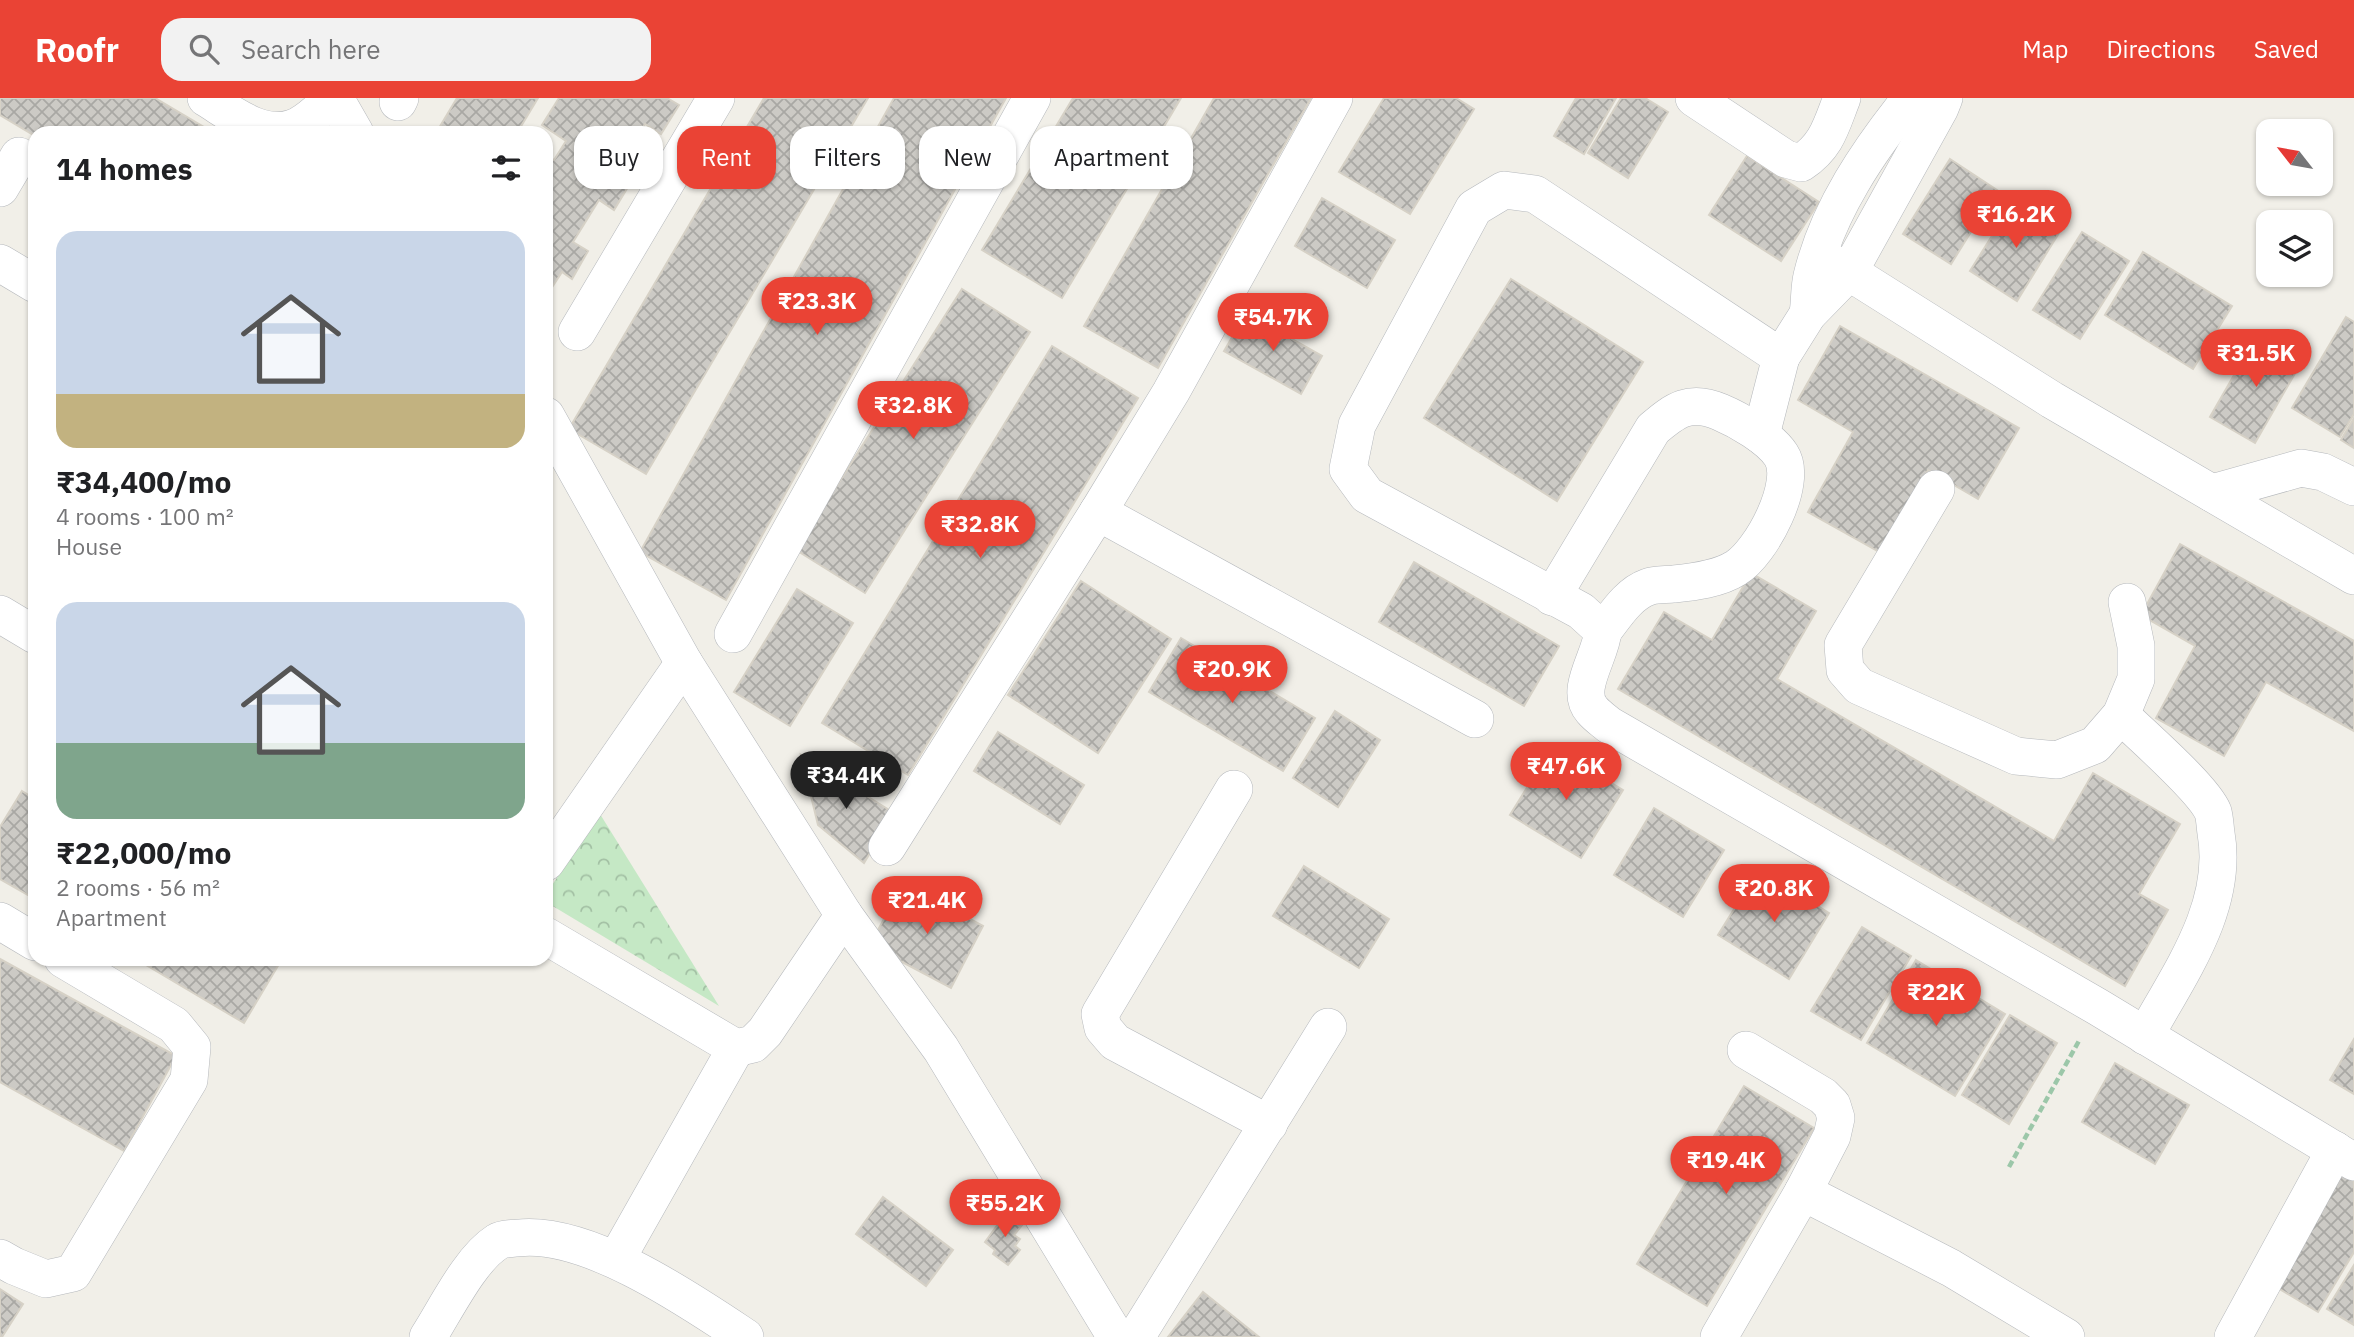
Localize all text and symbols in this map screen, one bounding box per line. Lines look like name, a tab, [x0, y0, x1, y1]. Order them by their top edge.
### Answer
search box	[161, 18, 651, 81]
text: Roofr	[35, 28, 119, 71]
icon: search	[185, 30, 223, 68]
text: Search here	[241, 32, 380, 66]
text: Map	[2022, 33, 2068, 65]
text: Directions	[2106, 33, 2216, 65]
text: Saved	[2254, 33, 2319, 65]
north arrow	[2256, 119, 2333, 196]
map controls	[2256, 119, 2333, 287]
chip: Buy	[574, 126, 663, 189]
chip: Rent	[677, 126, 776, 189]
chip: Filters	[790, 126, 905, 189]
chip: New	[919, 126, 1016, 189]
chip: Apartment	[1030, 126, 1193, 189]
text: 14 homes	[56, 149, 193, 188]
icon: filters	[487, 149, 525, 187]
pin: ₹16.2K	[1959, 190, 2073, 250]
text: ₹16.2K	[1976, 198, 2056, 228]
button: layers	[2256, 210, 2333, 287]
icon: home	[228, 276, 354, 402]
pin: ₹23.3K	[760, 278, 874, 337]
text: ₹23.3K	[777, 285, 857, 315]
pin: ₹54.7K	[1216, 294, 1330, 353]
text: ₹54.7K	[1233, 301, 1313, 331]
pin: ₹31.5K	[2199, 330, 2313, 389]
text: ₹31.5K	[2216, 337, 2296, 367]
pin: ₹32.8K	[856, 382, 970, 441]
text: ₹32.8K	[873, 389, 953, 419]
text: ₹34,400/mo	[56, 462, 231, 501]
pin: ₹32.8K	[923, 500, 1037, 560]
text: 4 rooms · 100 m²	[56, 501, 234, 531]
text: ₹32.8K	[940, 508, 1020, 538]
text: House	[56, 531, 122, 561]
pin: ₹20.9K	[1175, 646, 1289, 705]
icon: home	[228, 647, 354, 773]
text: ₹20.9K	[1192, 653, 1272, 683]
pin: ₹47.6K	[1509, 742, 1623, 802]
text: ₹47.6K	[1526, 750, 1606, 780]
pin: ₹34.4K	[789, 752, 903, 811]
text: ₹34.4K	[806, 759, 886, 789]
text: ₹22,000/mo	[56, 833, 231, 872]
pin: ₹20.8K	[1717, 864, 1831, 924]
text: 2 rooms · 56 m²	[56, 872, 220, 902]
text: ₹20.8K	[1734, 872, 1814, 902]
pin: ₹21.4K	[870, 876, 984, 936]
text: ₹21.4K	[887, 884, 967, 914]
text: Apartment	[56, 902, 167, 932]
pin: ₹22K	[1895, 968, 1977, 1028]
text: ₹22K	[1907, 976, 1965, 1006]
pin: ₹19.4K	[1669, 1136, 1783, 1196]
text: ₹19.4K	[1686, 1144, 1766, 1174]
pin: ₹55.2K	[948, 1180, 1062, 1239]
text: ₹55.2K	[965, 1187, 1045, 1217]

